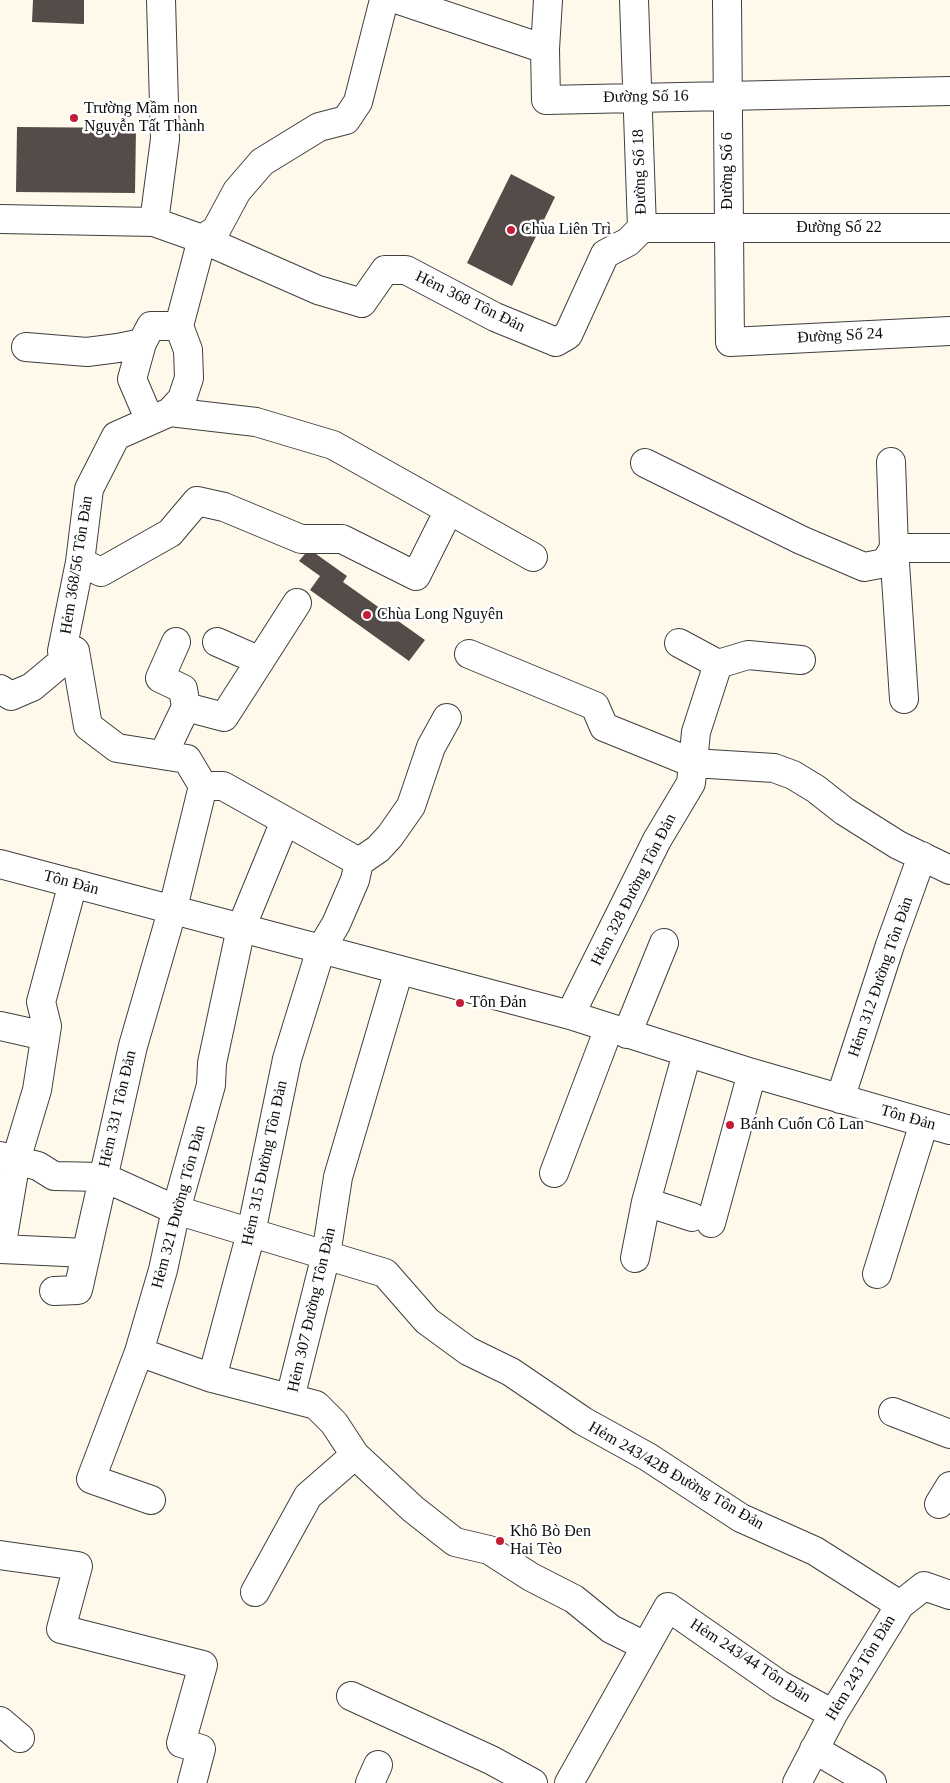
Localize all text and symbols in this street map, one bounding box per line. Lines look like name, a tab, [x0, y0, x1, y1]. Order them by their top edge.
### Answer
street label: Đường Số 16	[603, 87, 689, 107]
place label: Trường Mầm non Nguyễn Tất Thành	[84, 99, 205, 137]
marker: Trường Mầm non Nguyễn Tất Thành	[68, 112, 80, 124]
street label: Đường Số 18	[629, 129, 651, 215]
street label: Đường Số 6	[718, 132, 738, 210]
street label: Đường Số 22	[796, 218, 882, 238]
place label: Chùa Liên Trì	[521, 220, 611, 240]
marker: Chùa Liên Trì	[505, 224, 517, 236]
street label: Hẻm 368 Tôn Đản	[412, 267, 528, 337]
street label: Đường Số 24	[797, 324, 883, 348]
street label: Hẻm 368/56 Tôn Đản	[57, 494, 97, 636]
place label: Chùa Long Nguyên	[377, 605, 503, 625]
marker: Chùa Long Nguyên	[361, 609, 373, 621]
street label: Hẻm 328 Đường Tôn Đản	[587, 811, 681, 969]
street label: Tôn Đản	[41, 866, 101, 900]
street label: Hẻm 312 Đường Tôn Đản	[845, 894, 917, 1060]
place label: Tôn Đản	[470, 993, 526, 1013]
marker: Tôn Đản	[454, 997, 466, 1009]
street label: Hẻm 331 Tôn Đản	[95, 1049, 141, 1169]
street label: Hẻm 315 Đường Tôn Đản	[238, 1079, 292, 1247]
street label: Tôn Đản	[878, 1101, 938, 1135]
place label: Bánh Cuốn Cô Lan	[740, 1115, 864, 1135]
marker: Bánh Cuốn Cô Lan	[724, 1119, 736, 1131]
street label: Hẻm 321 Đường Tôn Đản	[148, 1123, 210, 1291]
street label: Hẻm 307 Đường Tôn Đản	[284, 1226, 340, 1394]
street label: Hẻm 243/42B Đường Tôn Đản	[585, 1418, 767, 1534]
place label: Khô Bò Đen Hai Tèo	[510, 1522, 591, 1560]
marker: Khô Bò Đen Hai Tèo	[494, 1535, 506, 1547]
street label: Hẻm 243 Tôn Đản	[822, 1612, 900, 1724]
street label: Hẻm 243/44 Tôn Đản	[686, 1615, 814, 1707]

